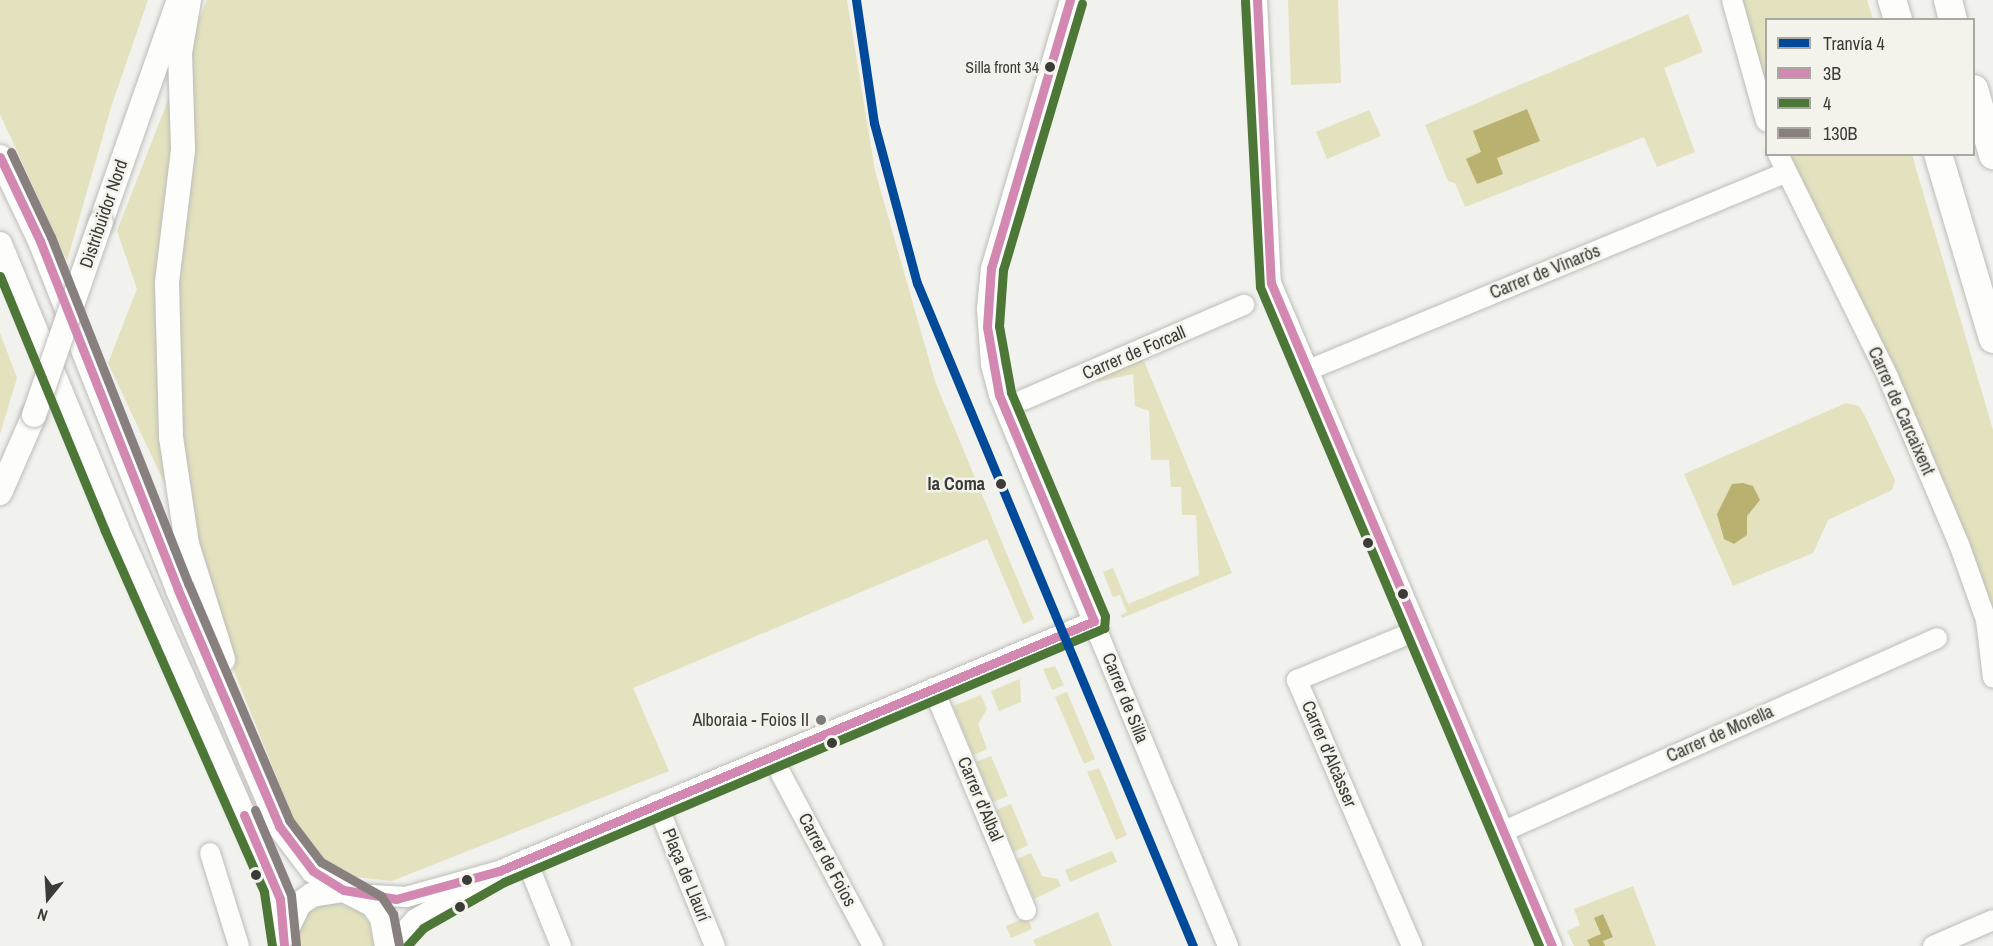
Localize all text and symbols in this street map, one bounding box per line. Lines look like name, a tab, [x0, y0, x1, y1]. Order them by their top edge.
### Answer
legend	[1765, 18, 1975, 156]
text: Tranvía 4	[1823, 31, 1885, 56]
place label: Silla front 34	[965, 57, 1039, 77]
marker: Silla front 34	[1044, 61, 1056, 73]
text: 3B	[1823, 61, 1841, 86]
text: 4	[1823, 91, 1831, 116]
text: 130B	[1823, 121, 1857, 146]
street label: Distribuïdor Nord	[75, 157, 133, 271]
street label: Carrer de Vinaròs	[1487, 240, 1603, 304]
street label: Carrer de Forcall	[1079, 322, 1189, 384]
street label: Carrer de Carcaixent	[1863, 344, 1939, 478]
place label: la Coma	[928, 473, 985, 495]
marker: la Coma	[990, 473, 1012, 495]
unlabelled marker	[1362, 537, 1374, 549]
unlabelled marker	[1397, 588, 1409, 600]
street label: Carrer de Silla	[1097, 650, 1153, 746]
street label: Carrer d'Alcàsser	[1297, 698, 1361, 810]
street label: Carrer de Morella	[1663, 701, 1777, 767]
place label: Alboraia - Foios II	[692, 709, 809, 731]
marker: Alboraia - Foios II	[814, 713, 828, 727]
unlabelled marker	[826, 737, 838, 749]
street label: Carrer d'Albal	[953, 753, 1007, 845]
street label: Carrer de Foios	[793, 810, 861, 910]
street label: Plaça de Llaurí	[658, 825, 714, 925]
north arrow	[18, 868, 78, 928]
unlabelled marker	[250, 869, 262, 881]
unlabelled marker	[461, 874, 473, 886]
unlabelled marker	[454, 901, 466, 913]
text: N	[35, 903, 50, 927]

